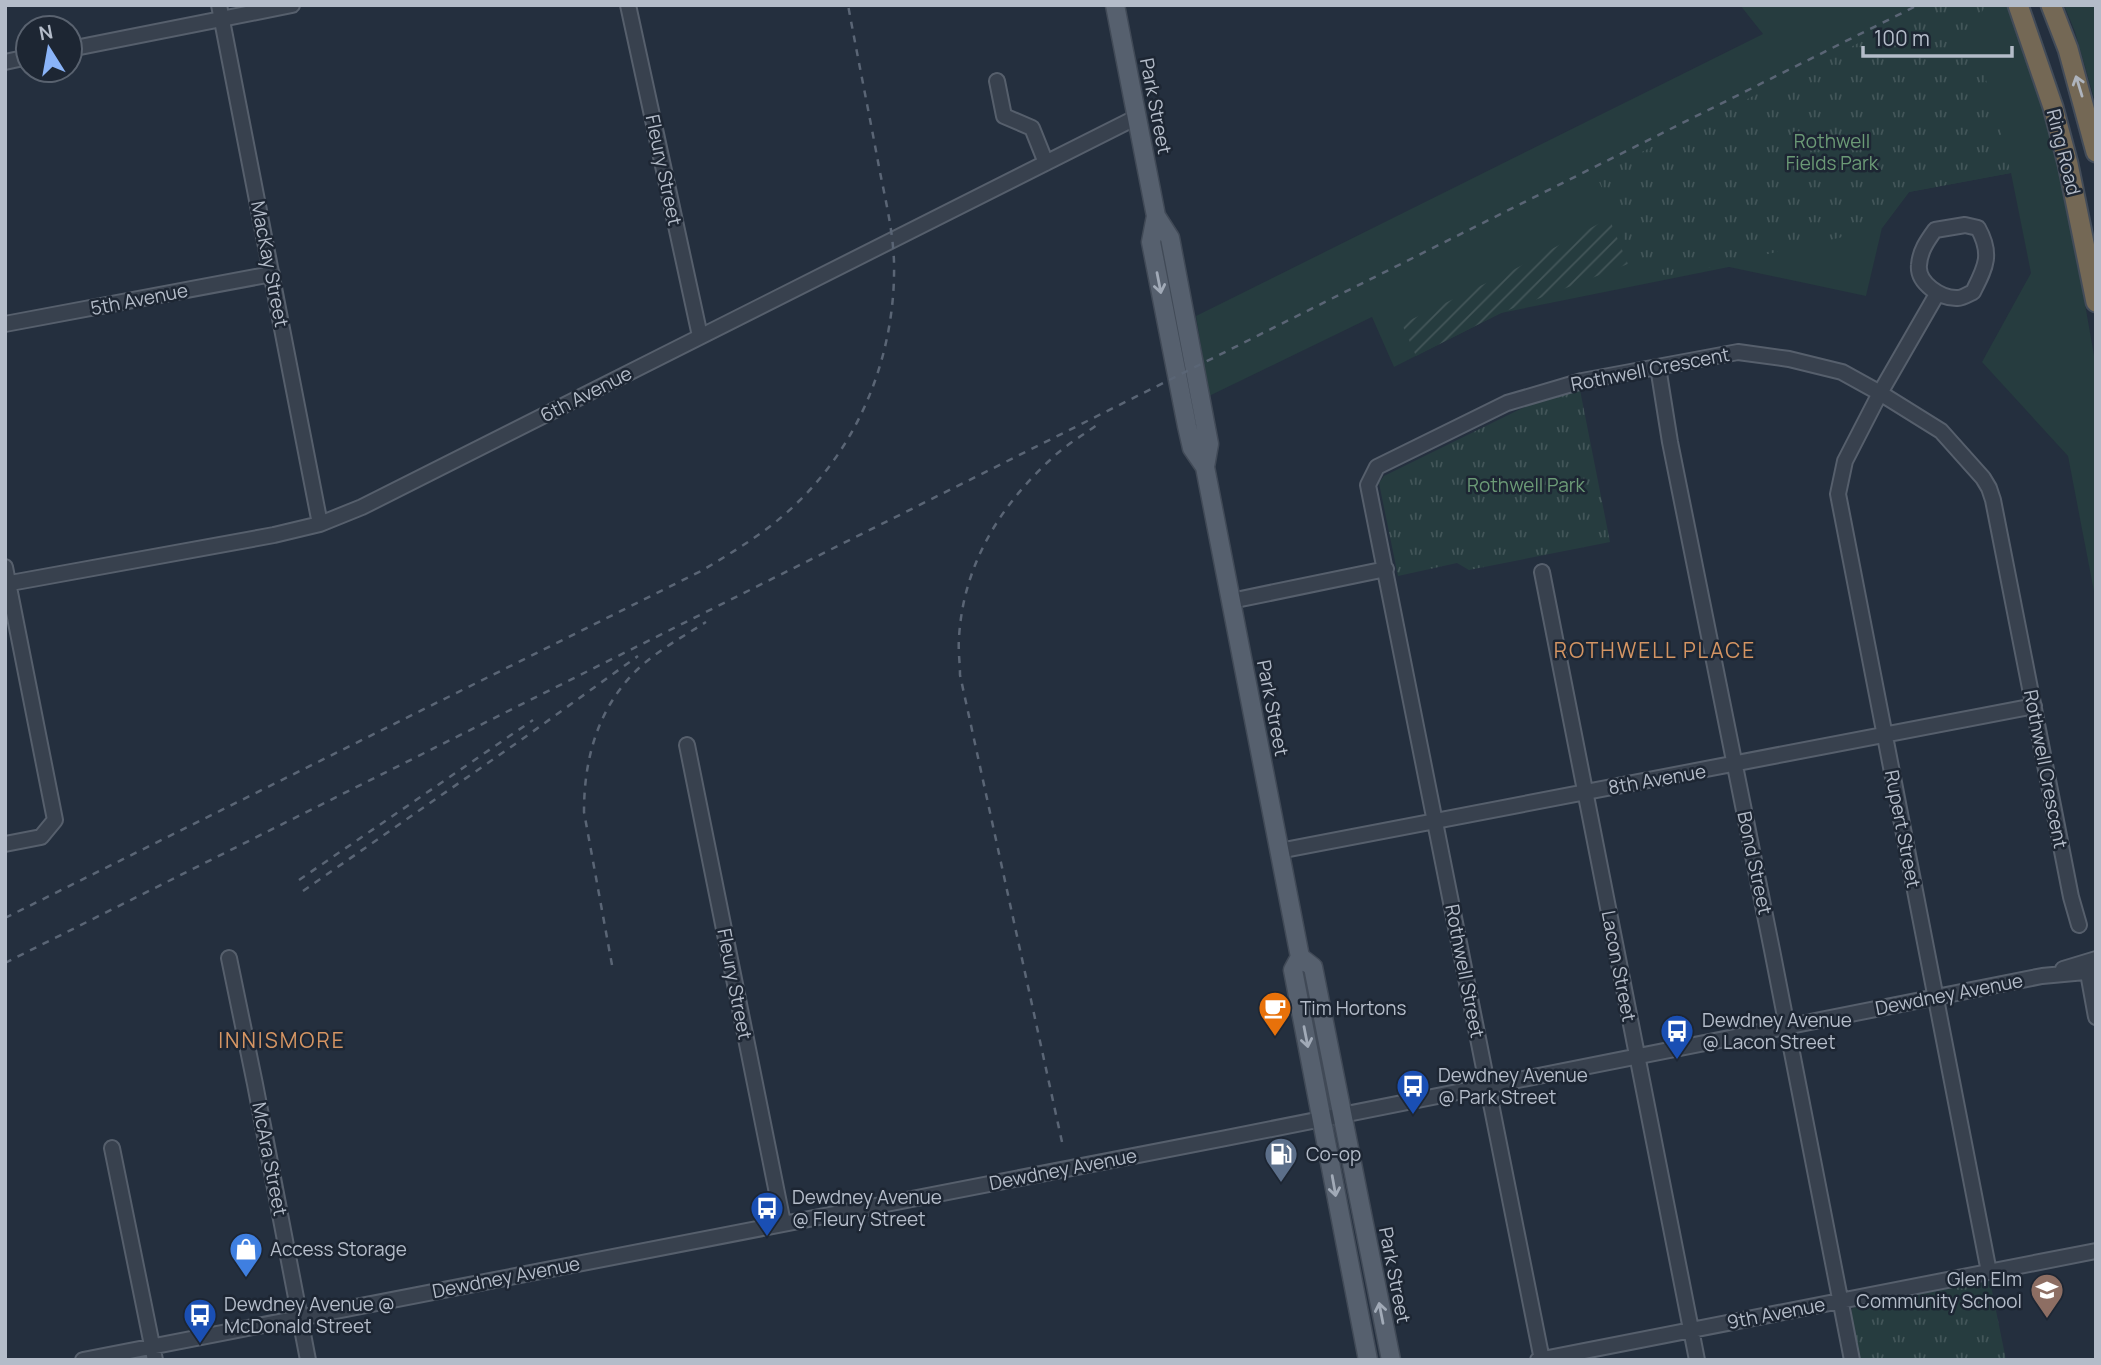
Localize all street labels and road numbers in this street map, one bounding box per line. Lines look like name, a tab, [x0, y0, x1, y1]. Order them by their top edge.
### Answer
street label: Park Street	[1134, 56, 1178, 156]
street label: Ring Road	[2041, 106, 2087, 198]
street label: Fleury Street	[640, 112, 688, 228]
street label: MacKay Street	[245, 199, 295, 329]
street label: 5th Avenue	[88, 277, 190, 321]
street label: Rothwell Crescent	[1568, 341, 1732, 397]
street label: 6th Avenue	[536, 360, 636, 428]
street label: Park Street	[1251, 658, 1295, 758]
street label: Rothwell Crescent	[2018, 687, 2074, 851]
street label: 8th Avenue	[1606, 758, 1708, 800]
street label: Rupert Street	[1879, 768, 1927, 890]
street label: Bond Street	[1731, 809, 1779, 917]
street label: Rothwell Street	[1439, 902, 1491, 1040]
street label: Lacon Street	[1595, 908, 1643, 1024]
street label: Fleury Street	[711, 926, 759, 1042]
street label: Dewdney Avenue	[1873, 967, 2025, 1021]
street label: McAra Street	[246, 1100, 294, 1218]
street label: Dewdney Avenue	[987, 1142, 1139, 1196]
street label: Park Street	[1373, 1225, 1417, 1325]
street label: Dewdney Avenue	[430, 1250, 582, 1304]
street label: 9th Avenue	[1725, 1291, 1827, 1335]

